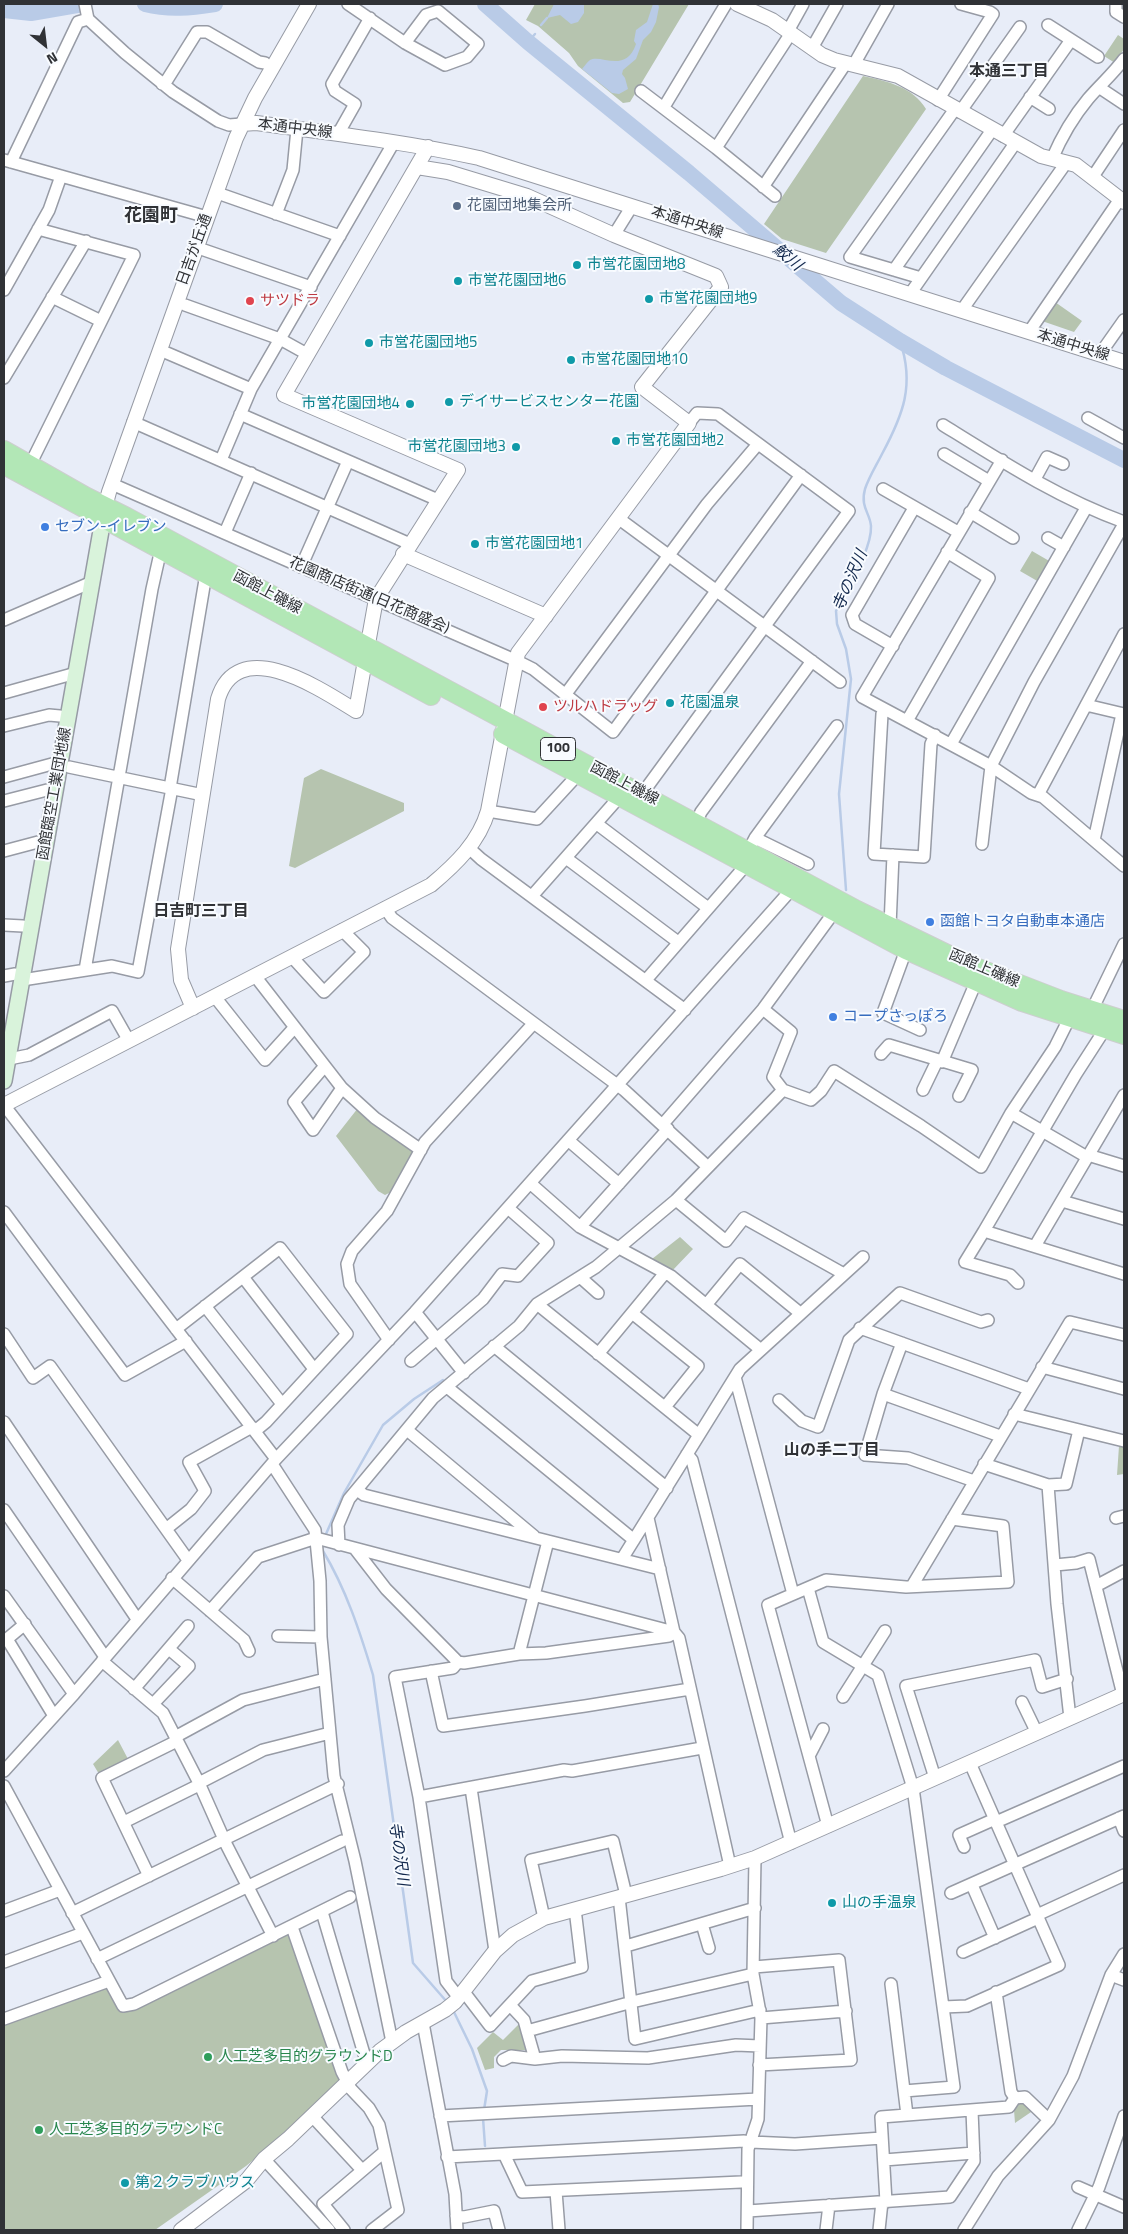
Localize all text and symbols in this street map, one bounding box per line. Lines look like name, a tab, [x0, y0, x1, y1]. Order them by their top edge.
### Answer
north arrow	[20, 20, 70, 70]
text: N	[43, 47, 62, 70]
district label: 本通三丁目	[969, 62, 1049, 82]
street label: 本通中央線	[257, 115, 333, 143]
place label: 花園団地集会所	[467, 197, 572, 215]
marker: 花園団地集会所	[451, 200, 463, 212]
street label: 本通中央線	[649, 203, 725, 243]
district label: 花園町	[124, 206, 178, 228]
street label: 日吉が丘通	[174, 212, 216, 288]
water label: 鮫川	[769, 240, 805, 276]
place label: 市営花園団地8	[587, 256, 685, 274]
marker: 市営花園団地8	[571, 259, 583, 271]
place label: 市営花園団地6	[468, 272, 566, 290]
marker: 市営花園団地6	[452, 275, 464, 287]
place label: 市営花園団地9	[659, 290, 757, 308]
place label: サツドラ	[260, 292, 320, 310]
marker: 市営花園団地9	[643, 293, 655, 305]
marker: サツドラ	[244, 295, 256, 307]
street label: 本通中央線	[1035, 326, 1111, 366]
place label: 市営花園団地5	[379, 334, 477, 352]
marker: 市営花園団地5	[363, 337, 375, 349]
place label: 市営花園団地10	[581, 351, 688, 369]
marker: 市営花園団地10	[565, 354, 577, 366]
place label: デイサービスセンター花園	[459, 393, 639, 411]
place label: 市営花園団地4	[302, 395, 400, 413]
marker: デイサービスセンター花園	[443, 396, 455, 408]
marker: 市営花園団地4	[404, 398, 416, 410]
place label: 市営花園団地2	[626, 432, 724, 450]
marker: 市営花園団地2	[610, 435, 622, 447]
place label: 市営花園団地3	[408, 438, 506, 456]
marker: 市営花園団地3	[510, 441, 522, 453]
place label: セブン-イレブン	[55, 518, 167, 536]
marker: セブン-イレブン	[39, 521, 51, 533]
place label: 市営花園団地1	[485, 535, 583, 553]
marker: 市営花園団地1	[469, 538, 481, 550]
water label: 寺の沢川	[830, 548, 872, 614]
street label: 花園商店街通(日花商盛会)	[286, 554, 452, 638]
street label: 函館上磯線	[230, 567, 304, 619]
place label: 花園温泉	[680, 694, 740, 712]
marker: 花園温泉	[664, 697, 676, 709]
place label: ツルハドラッグ	[553, 698, 658, 716]
marker: ツルハドラッグ	[537, 701, 549, 713]
street label: 函館臨空工業団地線	[34, 726, 76, 862]
road number: 100	[540, 738, 576, 761]
street label: 函館上磯線	[587, 758, 661, 810]
district label: 日吉町三丁目	[153, 902, 249, 922]
place label: 函館トヨタ自動車本通店	[940, 913, 1105, 931]
marker: 函館トヨタ自動車本通店	[924, 916, 936, 928]
street label: 函館上磯線	[946, 946, 1022, 992]
place label: コープさっぽろ	[843, 1008, 948, 1026]
marker: コープさっぽろ	[827, 1011, 839, 1023]
district label: 山の手二丁目	[784, 1441, 880, 1461]
water label: 寺の沢川	[384, 1821, 412, 1887]
place label: 山の手温泉	[842, 1894, 917, 1912]
marker: 山の手温泉	[826, 1897, 838, 1909]
place label: 人工芝多目的グラウンドD	[218, 2048, 393, 2066]
marker: 人工芝多目的グラウンドD	[202, 2051, 214, 2063]
place label: 人工芝多目的グラウンドC	[49, 2121, 222, 2139]
marker: 人工芝多目的グラウンドC	[33, 2124, 45, 2136]
place label: 第２クラブハウス	[135, 2174, 255, 2192]
marker: 第２クラブハウス	[119, 2177, 131, 2189]

